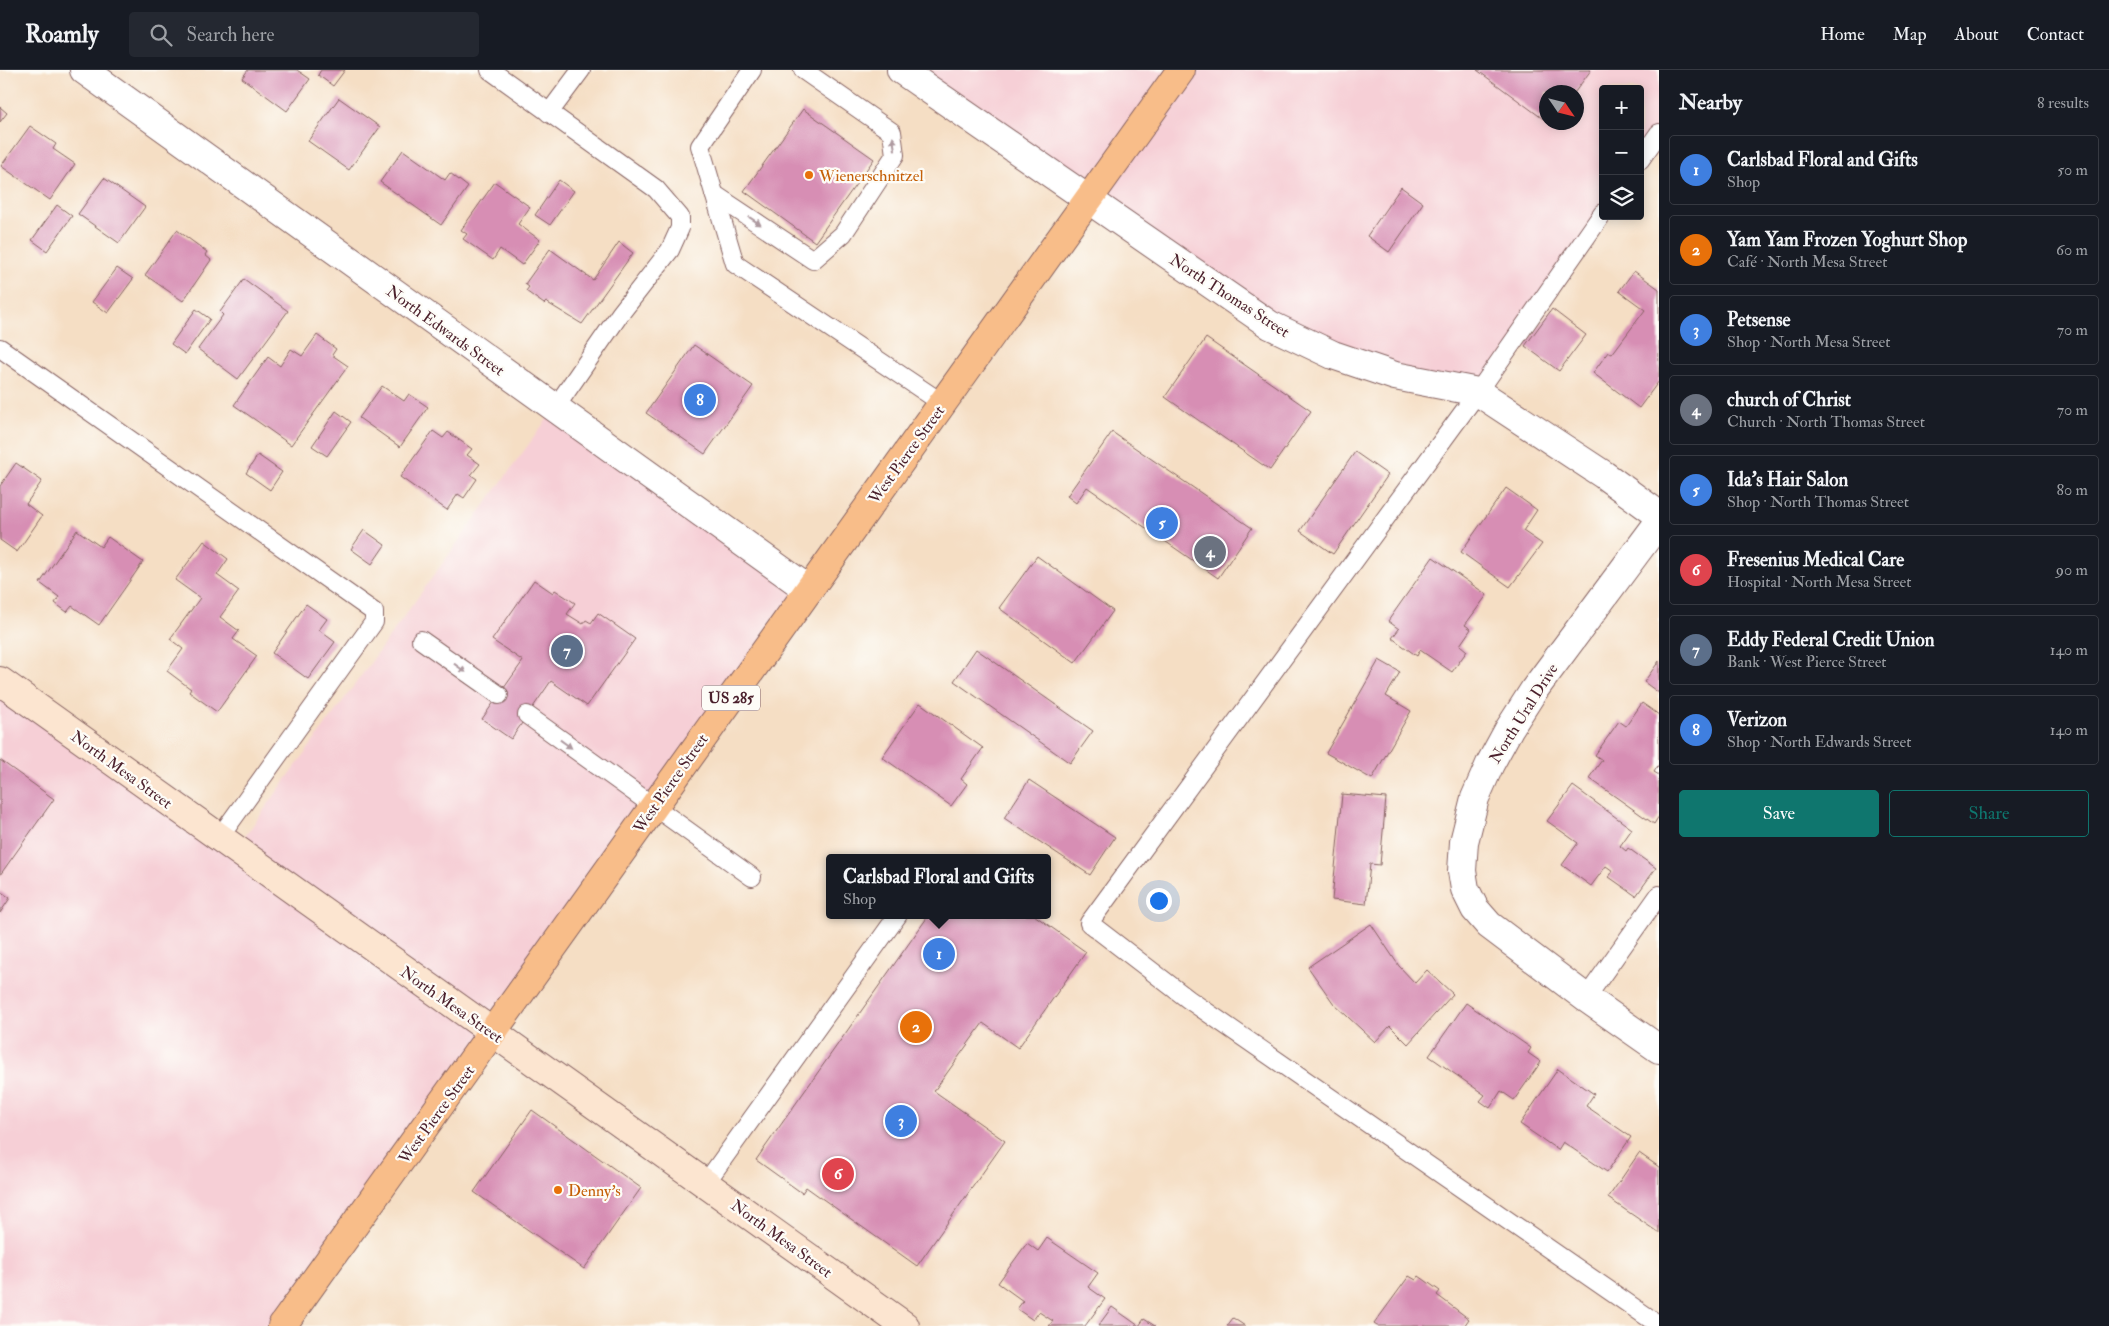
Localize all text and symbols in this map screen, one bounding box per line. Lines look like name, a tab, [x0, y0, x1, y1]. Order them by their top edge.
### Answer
search box	[129, 12, 479, 57]
text: Roamly	[25, 19, 99, 50]
icon: search	[147, 21, 175, 49]
text: Search here	[187, 23, 274, 47]
text: Home	[1820, 23, 1865, 46]
text: Map	[1893, 23, 1927, 46]
text: About	[1955, 23, 1999, 46]
text: Contact	[2027, 23, 2084, 46]
north arrow	[1539, 85, 1584, 130]
map controls	[1599, 85, 1644, 220]
button: +	[1599, 85, 1644, 130]
text: Nearby	[1679, 89, 1742, 116]
text: 8 results	[2037, 93, 2089, 113]
button: −	[1599, 130, 1644, 175]
one-way arrow	[889, 136, 897, 152]
text: Carlsbad Floral and Gifts	[1727, 148, 1918, 172]
text: 1	[1693, 160, 1699, 180]
text: 50 m	[2057, 160, 2088, 180]
place label: Wienerschnitzel	[818, 166, 924, 186]
marker: Wienerschnitzel	[803, 169, 815, 181]
text: Shop	[1727, 172, 1760, 192]
button: layers	[1599, 175, 1644, 220]
one-way arrow	[748, 216, 762, 226]
text: Yam Yam Frozen Yoghurt Shop	[1727, 228, 1967, 252]
text: 2	[1692, 240, 1700, 260]
text: 60 m	[2056, 240, 2088, 260]
street label: North Thomas Street	[1166, 250, 1293, 342]
text: Café · North Mesa Street	[1727, 252, 1887, 272]
street label: North Edwards Street	[382, 281, 509, 380]
text: Petsense	[1727, 308, 1790, 332]
text: 3	[1693, 320, 1699, 340]
text: 70 m	[2057, 320, 2088, 340]
text: Shop · North Mesa Street	[1727, 332, 1890, 352]
pin: 8	[684, 381, 716, 419]
text: church of Christ	[1727, 388, 1851, 412]
text: 4	[1692, 400, 1700, 420]
text: 70 m	[2057, 400, 2088, 420]
street label: West Pierce Street	[864, 402, 949, 508]
text: Church · North Thomas Street	[1727, 412, 1925, 432]
text: Ida's Hair Salon	[1727, 468, 1848, 492]
text: 5	[1692, 480, 1700, 500]
text: 80 m	[2057, 480, 2088, 500]
text: Shop · North Thomas Street	[1727, 492, 1909, 512]
pin: 5	[1146, 504, 1178, 542]
pin: 4	[1194, 533, 1226, 571]
text: Fresenius Medical Care	[1727, 548, 1904, 572]
text: 6	[1692, 560, 1700, 580]
text: 90 m	[2056, 560, 2088, 580]
text: Hospital · North Mesa Street	[1727, 572, 1911, 592]
text: Eddy Federal Credit Union	[1727, 628, 1935, 652]
pin: 7	[551, 632, 583, 670]
text: 7	[1692, 640, 1700, 660]
text: 140 m	[2050, 640, 2088, 660]
text: Bank · West Pierce Street	[1727, 652, 1887, 672]
street label: North Ural Drive	[1485, 660, 1563, 767]
one-way arrow	[453, 663, 467, 673]
road number: US 285	[702, 686, 760, 710]
text: Verizon	[1727, 708, 1787, 732]
text: 8	[1692, 720, 1700, 740]
text: 140 m	[2050, 720, 2088, 740]
street label: North Mesa Street	[67, 726, 176, 813]
street label: West Pierce Street	[629, 730, 712, 838]
text: Shop · North Edwards Street	[1727, 732, 1911, 752]
one-way arrow	[559, 739, 573, 749]
button: Save	[1679, 790, 1879, 837]
button: Share	[1889, 790, 2089, 837]
popup	[826, 854, 1051, 919]
text: Carlsbad Floral and Gifts	[843, 865, 1034, 889]
your location	[1146, 888, 1172, 914]
text: Shop	[843, 889, 876, 909]
pin: 1	[923, 935, 955, 973]
street label: North Mesa Street	[396, 962, 506, 1048]
pin: 2	[900, 1008, 932, 1046]
street label: West Pierce Street	[394, 1062, 479, 1168]
pin: 3	[885, 1102, 917, 1140]
pin: 6	[822, 1155, 854, 1193]
place label: Denny's	[568, 1181, 621, 1201]
marker: Denny's	[552, 1184, 564, 1196]
street label: North Mesa Street	[727, 1195, 836, 1282]

